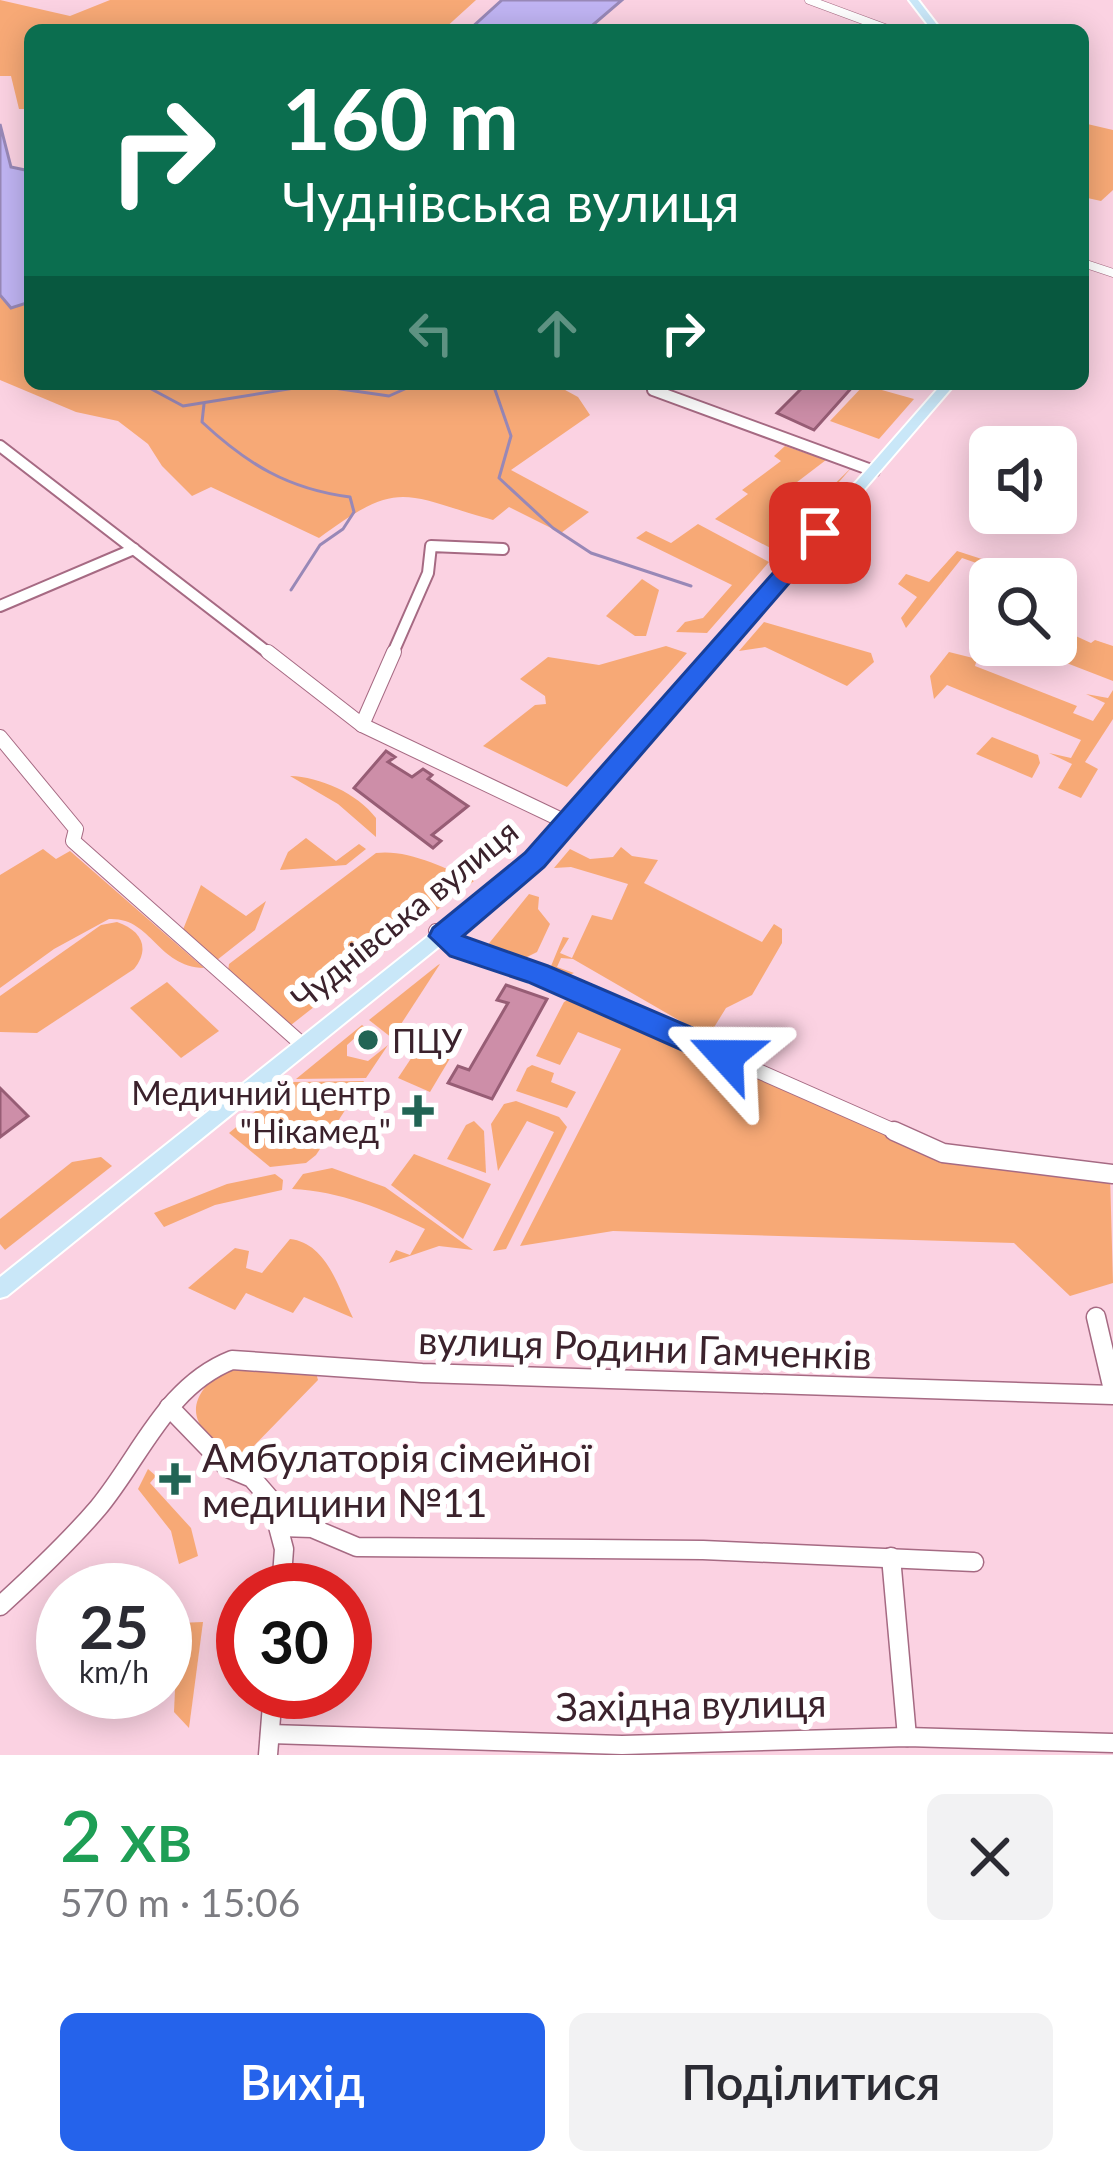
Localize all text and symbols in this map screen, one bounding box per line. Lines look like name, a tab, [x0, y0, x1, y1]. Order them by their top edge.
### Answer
text: 160 m	[282, 67, 519, 168]
icon: right	[84, 72, 240, 228]
text: Чуднівська вулиця	[282, 169, 740, 234]
icon: left	[398, 300, 464, 366]
icon: ahead	[524, 300, 590, 366]
icon: right	[650, 300, 716, 366]
map controls	[969, 426, 1077, 666]
button: sound	[969, 426, 1077, 534]
pin	[769, 482, 871, 584]
icon: arrive	[787, 500, 853, 566]
button: search	[969, 558, 1077, 666]
street label: Чуднівська вулиця	[283, 810, 525, 1018]
position arrow	[663, 993, 789, 1119]
place label: ПЦУ	[392, 1020, 462, 1060]
marker: ПЦУ	[355, 1027, 381, 1053]
place label: Медичний центр "Нікамед"	[131, 1072, 391, 1150]
marker: Медичний центр "Нікамед"	[402, 1095, 434, 1127]
street label: вулиця Родини Гамченків	[418, 1316, 872, 1378]
place label: Амбулаторія сімейної медицини №11	[202, 1434, 593, 1525]
marker: Амбулаторія сімейної медицини №11	[159, 1463, 191, 1495]
speed limit sign: 30	[216, 1563, 372, 1719]
text: 25	[79, 1590, 149, 1662]
text: km/h	[79, 1653, 149, 1689]
street label: Західна вулиця	[555, 1679, 827, 1729]
text: 2 хв	[60, 1791, 192, 1877]
button: close	[927, 1794, 1053, 1920]
text: 570 m · 15:06	[60, 1879, 300, 1925]
button: Вихід	[60, 2013, 545, 2151]
button: Поділитися	[569, 2013, 1053, 2151]

